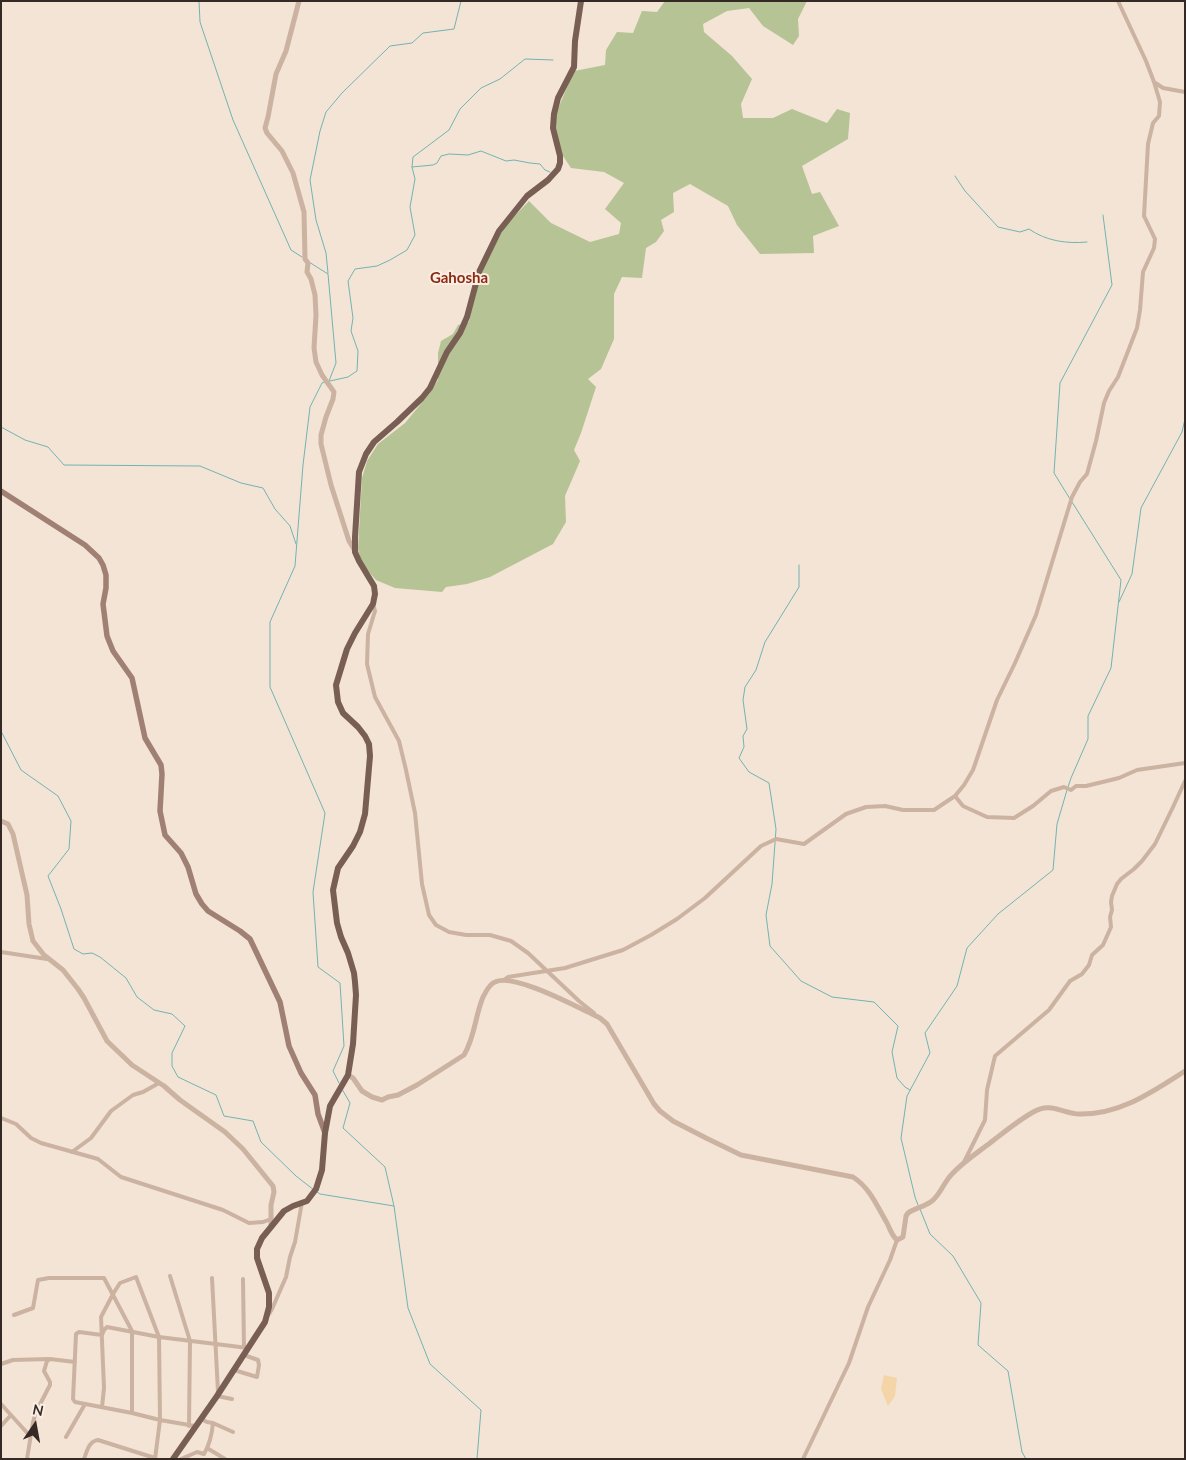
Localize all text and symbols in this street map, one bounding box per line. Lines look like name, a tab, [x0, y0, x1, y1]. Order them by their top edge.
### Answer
district label: Gahosha	[430, 269, 488, 287]
north arrow	[10, 1400, 60, 1450]
text: N	[31, 1400, 45, 1419]

